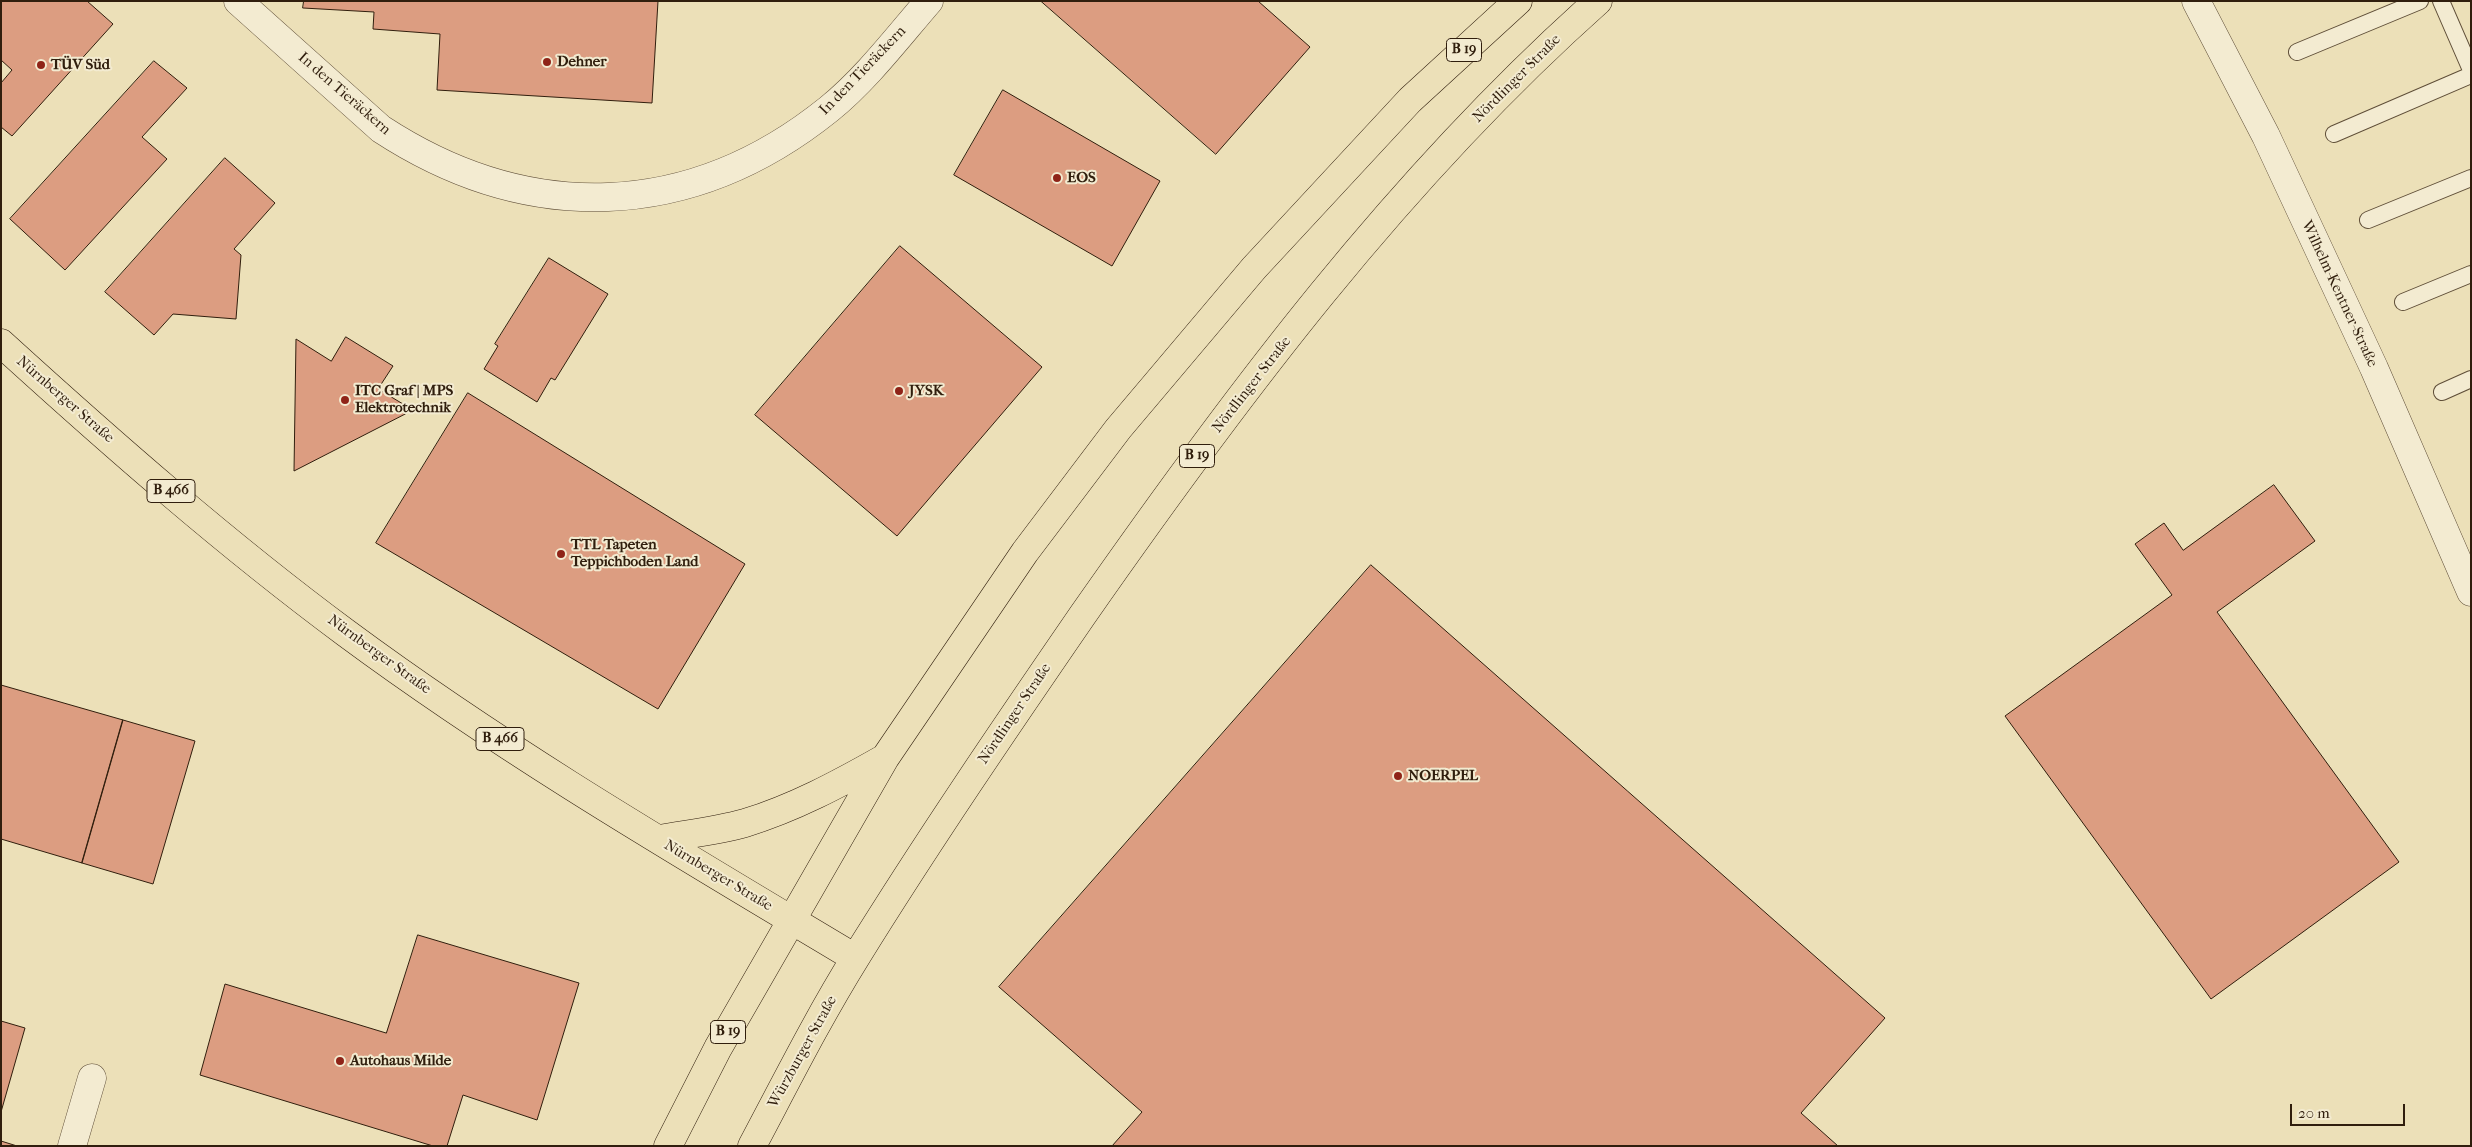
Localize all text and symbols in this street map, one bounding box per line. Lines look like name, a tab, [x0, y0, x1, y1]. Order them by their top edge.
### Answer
street label: In den Tieräckern	[816, 23, 910, 119]
street label: Nördlinger Straße	[1469, 31, 1565, 127]
road number: B 19	[1446, 38, 1482, 62]
street label: In den Tieräckern	[294, 49, 394, 139]
place label: Dehner	[557, 53, 607, 71]
place label: TÜV Süd	[51, 56, 110, 74]
marker: Dehner	[541, 56, 553, 68]
marker: TÜV Süd	[35, 59, 47, 71]
place label: EOS	[1067, 169, 1096, 187]
marker: EOS	[1051, 172, 1063, 184]
street label: Wilhelm-Kentner-Straße	[2297, 218, 2381, 370]
street label: Nördlinger Straße	[1209, 333, 1295, 437]
street label: Nürnberger Straße	[13, 353, 117, 447]
place label: ITC Graf | MPS Elektrotechnik	[355, 382, 453, 417]
place label: JYSK	[909, 382, 944, 400]
marker: JYSK	[893, 385, 905, 397]
marker: ITC Graf | MPS Elektrotechnik	[339, 394, 351, 406]
road number: B 19	[1180, 444, 1214, 468]
road number: B 466	[147, 480, 195, 502]
place label: TTL Tapeten Teppichboden Land	[571, 536, 699, 571]
marker: TTL Tapeten Teppichboden Land	[555, 548, 567, 560]
street label: Nürnberger Straße	[324, 611, 434, 699]
street label: Nördlinger Straße	[975, 660, 1055, 768]
road number: B 466	[476, 728, 524, 751]
place label: NOERPEL	[1408, 767, 1478, 785]
marker: NOERPEL	[1392, 770, 1404, 782]
street label: Nürnberger Straße	[661, 837, 775, 915]
street label: Würzburger Straße	[765, 993, 841, 1111]
road number: B 19	[710, 1020, 746, 1044]
place label: Autohaus Milde	[350, 1052, 451, 1070]
marker: Autohaus Milde	[334, 1055, 346, 1067]
scale bar	[2292, 1094, 2407, 1126]
text: 20 m	[2298, 1104, 2330, 1122]

